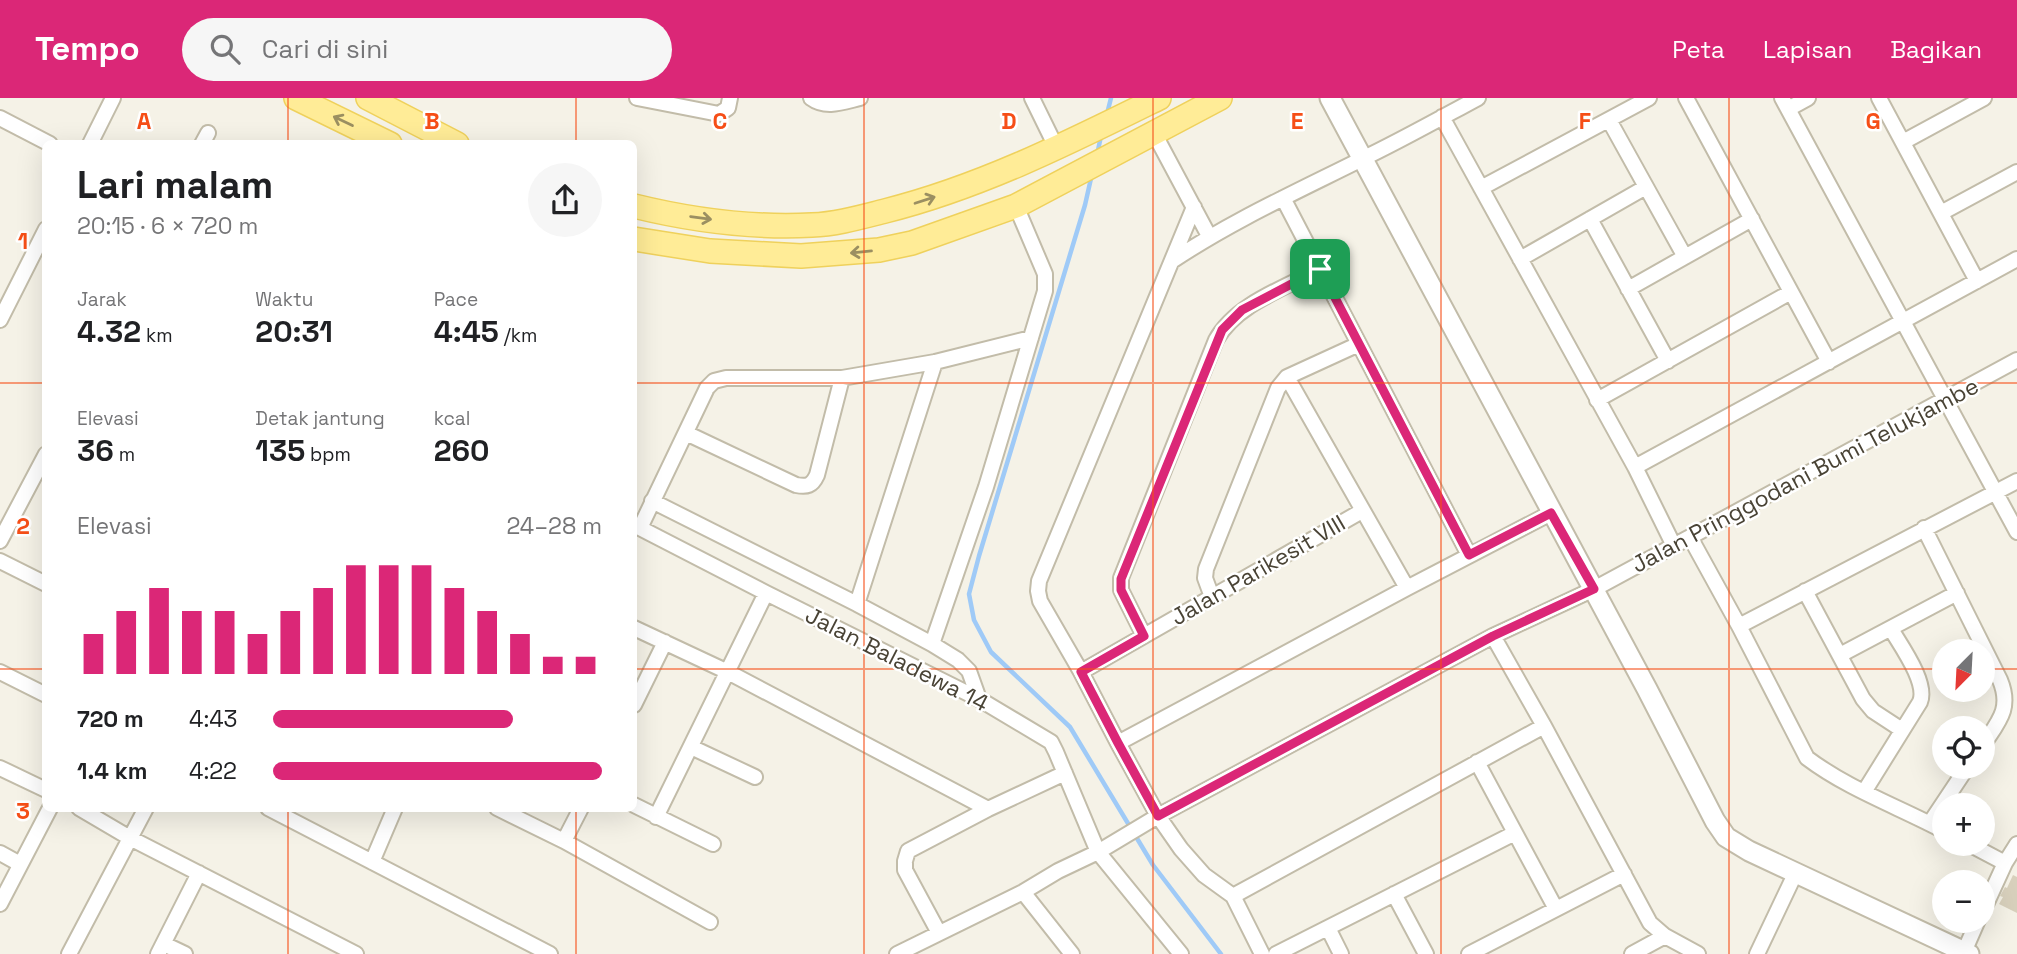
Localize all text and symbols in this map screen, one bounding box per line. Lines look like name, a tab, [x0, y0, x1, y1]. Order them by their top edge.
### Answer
search box	[182, 18, 672, 81]
text: Tempo	[35, 28, 140, 70]
icon: search	[206, 30, 244, 68]
text: Cari di sini	[262, 32, 388, 66]
text: Peta	[1672, 34, 1725, 65]
text: Lapisan	[1763, 34, 1852, 65]
text: Bagikan	[1890, 34, 1982, 65]
text: A	[137, 106, 152, 136]
text: B	[424, 106, 440, 136]
text: C	[713, 106, 727, 136]
text: D	[1001, 106, 1017, 136]
text: E	[1291, 106, 1303, 136]
text: F	[1579, 106, 1591, 136]
text: G	[1865, 106, 1881, 136]
one-way arrow	[332, 114, 354, 127]
text: Lari malam	[77, 161, 273, 209]
button: share	[528, 163, 602, 237]
one-way arrow	[913, 193, 935, 205]
text: 20:15 · 6 × 720 m	[77, 211, 258, 241]
one-way arrow	[689, 212, 711, 225]
text: 1	[18, 226, 28, 256]
pin	[1290, 239, 1350, 299]
one-way arrow	[850, 246, 873, 259]
icon: arrive	[1301, 250, 1339, 288]
text: Jarak	[77, 287, 127, 312]
text: Waktu	[255, 287, 313, 312]
text: Pace	[434, 287, 478, 312]
text: 4.32	[77, 312, 141, 351]
text: 20:31	[255, 312, 333, 351]
text: 4:45	[434, 312, 499, 351]
text: km	[141, 323, 173, 348]
text: /km	[499, 323, 537, 348]
street label: Jalan Pringgodani Bumi Telukjambe	[1626, 370, 1984, 580]
text: Elevasi	[77, 406, 139, 431]
text: Detak jantung	[255, 406, 385, 431]
text: kcal	[434, 406, 470, 431]
text: 36	[77, 431, 114, 470]
text: 135	[255, 431, 305, 470]
text: 260	[434, 431, 489, 470]
text: m	[114, 442, 135, 467]
text: bpm	[305, 442, 351, 467]
street label: Jalan Parikesit VIII	[1165, 508, 1351, 632]
text: 2	[16, 511, 30, 541]
text: Elevasi	[77, 511, 152, 541]
text: 24–28 m	[507, 511, 602, 541]
street label: Jalan Baladewa 14	[800, 600, 994, 718]
north arrow	[1932, 639, 1995, 702]
map controls	[1932, 639, 1995, 933]
text: 720 m	[77, 704, 144, 734]
text: 4:43	[189, 704, 237, 734]
button: locate	[1932, 716, 1995, 779]
text: 1.4 km	[77, 756, 147, 786]
text: 4:22	[189, 756, 237, 786]
button: +	[1932, 793, 1995, 856]
text: 3	[16, 796, 30, 826]
button: −	[1932, 870, 1995, 933]

